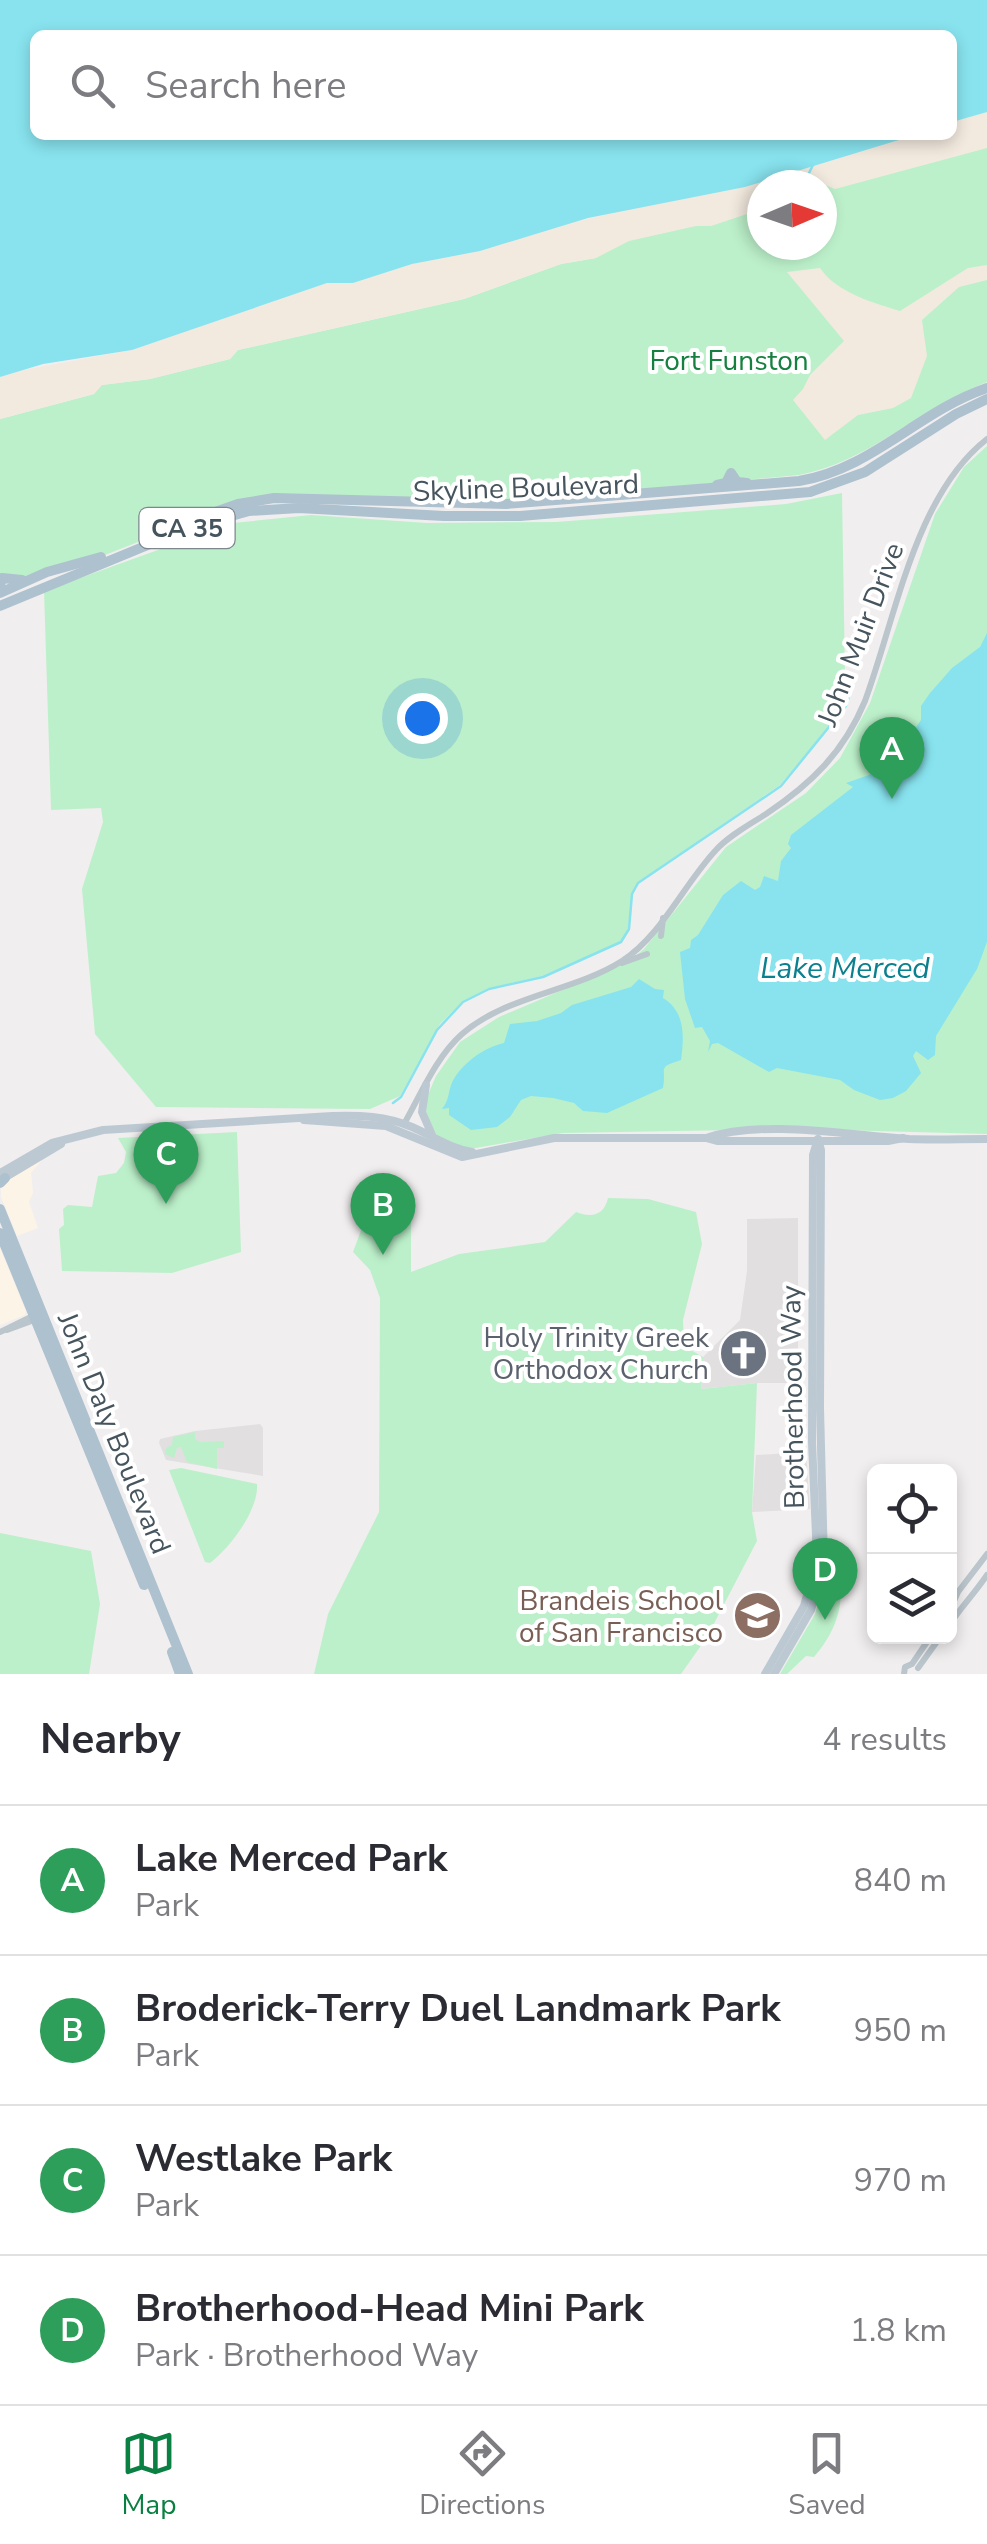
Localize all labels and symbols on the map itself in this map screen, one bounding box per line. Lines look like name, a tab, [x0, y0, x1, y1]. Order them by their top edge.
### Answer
north arrow	[747, 170, 837, 260]
park label: Fort Funston	[649, 342, 809, 380]
street label: Skyline Boulevard	[412, 465, 640, 511]
road number: CA 35	[140, 508, 234, 548]
street label: John Muir Drive	[808, 537, 913, 732]
your location	[397, 693, 448, 744]
pin: A	[860, 716, 924, 799]
water label: Lake Merced	[760, 948, 930, 989]
pin: C	[134, 1122, 198, 1204]
pin: B	[350, 1172, 416, 1255]
street label: Brotherhood Way	[772, 1284, 814, 1509]
street label: John Daly Boulevard	[48, 1306, 180, 1560]
place label: Holy Trinity Greek Orthodox Church	[483, 1319, 710, 1389]
church icon: Holy Trinity Greek Orthodox Church	[718, 1327, 770, 1379]
pin: D	[792, 1538, 858, 1620]
place label: Brandeis School of San Francisco	[519, 1582, 724, 1652]
school or university icon: Brandeis School of San Francisco	[732, 1590, 784, 1642]

